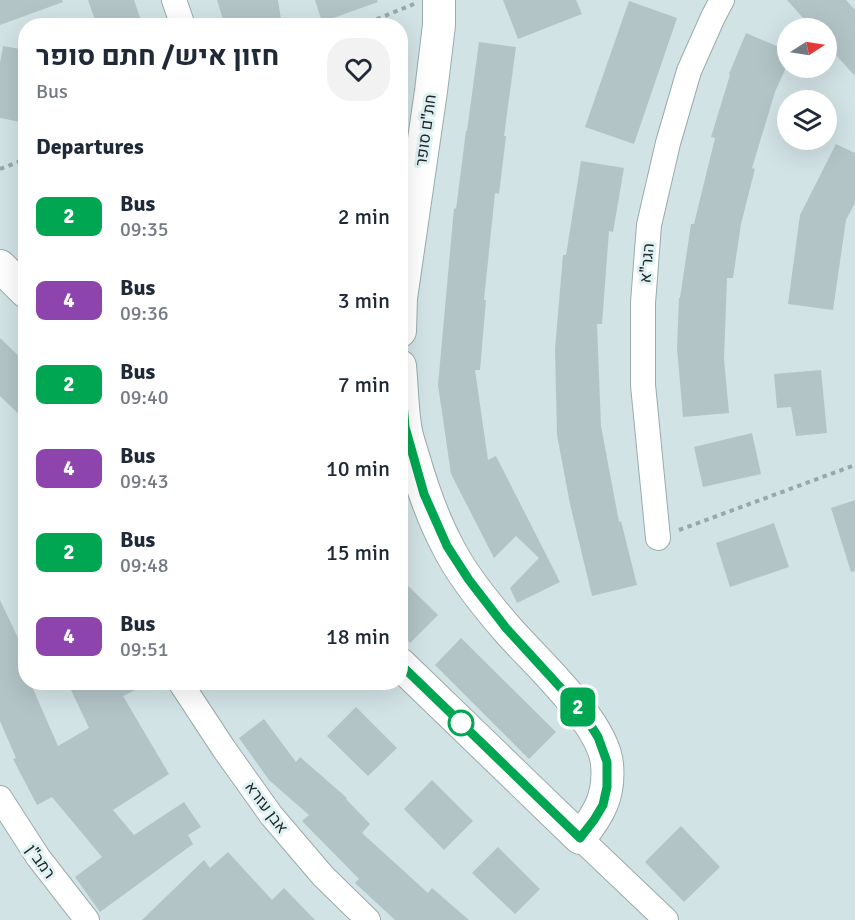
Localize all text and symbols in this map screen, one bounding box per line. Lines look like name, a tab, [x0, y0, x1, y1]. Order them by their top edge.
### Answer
north arrow	[777, 18, 837, 78]
map controls	[777, 18, 837, 150]
button: heart	[327, 38, 390, 101]
text: חזון איש/ חתם סופר	[36, 39, 279, 73]
text: Bus	[36, 79, 68, 104]
button: layers	[777, 90, 837, 150]
street label: חת"ם סופר	[411, 93, 441, 167]
text: Departures	[36, 133, 144, 160]
text: Bus	[120, 190, 155, 217]
text: 2	[63, 203, 75, 229]
text: 2 min	[338, 203, 390, 230]
text: 09:35	[120, 217, 169, 242]
street label: הגר"א	[635, 242, 659, 284]
text: Bus	[120, 274, 155, 301]
text: 4	[63, 287, 75, 313]
text: 3 min	[338, 287, 390, 314]
text: 09:36	[120, 301, 169, 326]
text: Bus	[120, 358, 155, 385]
text: 2	[63, 371, 75, 397]
text: 7 min	[338, 371, 390, 398]
text: 09:40	[120, 385, 169, 410]
text: Bus	[120, 442, 155, 469]
text: 4	[63, 455, 75, 481]
text: 10 min	[326, 455, 390, 482]
text: 09:43	[120, 469, 169, 494]
text: Bus	[120, 526, 155, 553]
text: 2	[63, 539, 75, 565]
text: 15 min	[326, 539, 390, 566]
text: 09:48	[120, 553, 169, 578]
text: Bus	[120, 610, 155, 637]
text: 4	[63, 623, 75, 649]
text: 18 min	[326, 623, 390, 650]
text: 09:51	[120, 637, 169, 662]
line badge: 2	[558, 688, 598, 726]
text: 2	[572, 694, 584, 720]
unlabelled marker	[448, 710, 474, 736]
street label: אבן עזרא	[240, 778, 292, 838]
street label: רמב"ן	[21, 841, 59, 883]

